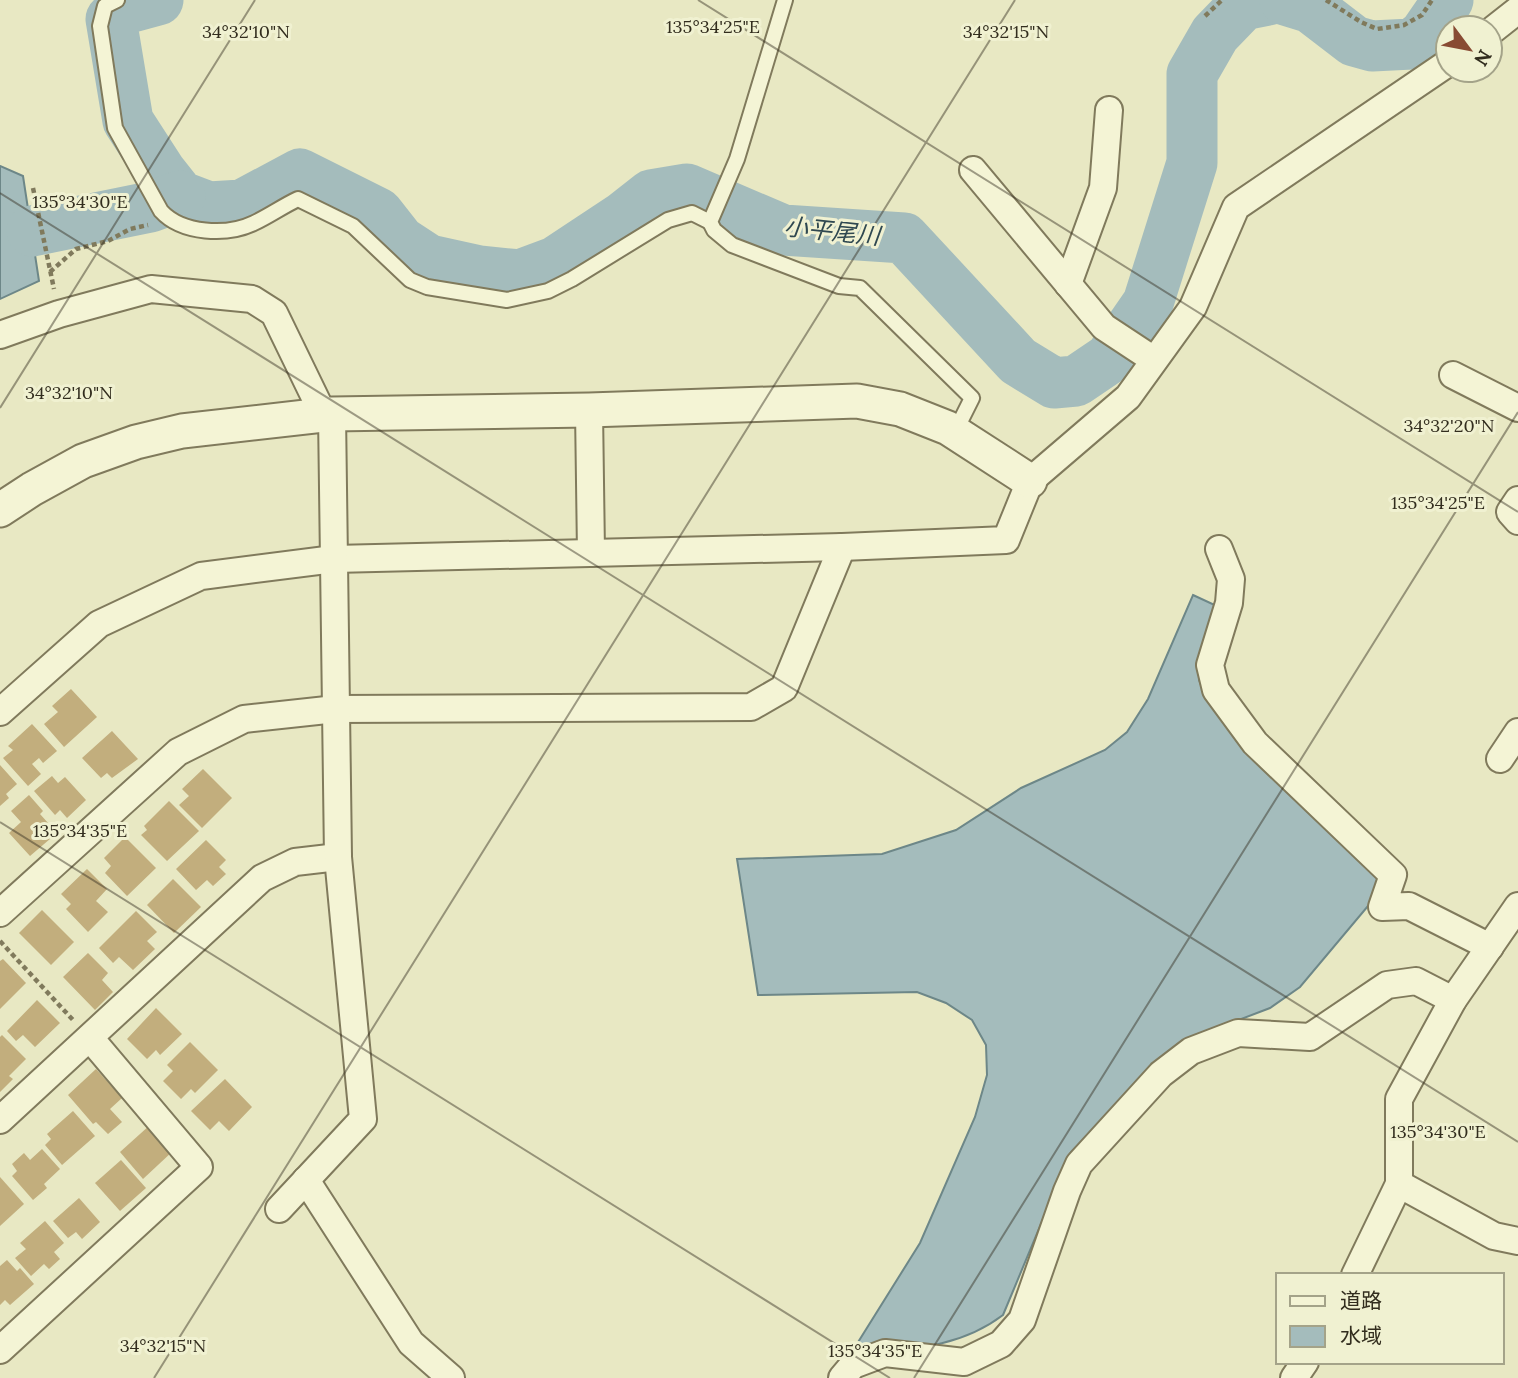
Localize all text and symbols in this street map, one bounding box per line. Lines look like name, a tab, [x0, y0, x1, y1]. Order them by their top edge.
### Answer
north arrow	[1434, 14, 1504, 84]
text: 135°34'25"E	[666, 15, 760, 38]
text: 34°32'10"N	[202, 20, 290, 43]
text: 34°32'15"N	[963, 20, 1049, 43]
text: N	[1469, 45, 1497, 71]
text: 135°34'30"E	[32, 190, 128, 213]
water label: 小平尾川	[783, 211, 884, 252]
text: 34°32'10"N	[25, 381, 113, 404]
text: 34°32'20"N	[1403, 414, 1495, 437]
text: 135°34'25"E	[1391, 491, 1485, 514]
text: 135°34'35"E	[33, 819, 127, 842]
text: 135°34'30"E	[1390, 1120, 1486, 1143]
legend	[1276, 1273, 1504, 1364]
text: 道路	[1340, 1287, 1382, 1314]
text: 水域	[1340, 1322, 1382, 1349]
text: 34°32'15"N	[120, 1334, 206, 1357]
text: 135°34'35"E	[828, 1339, 922, 1362]

